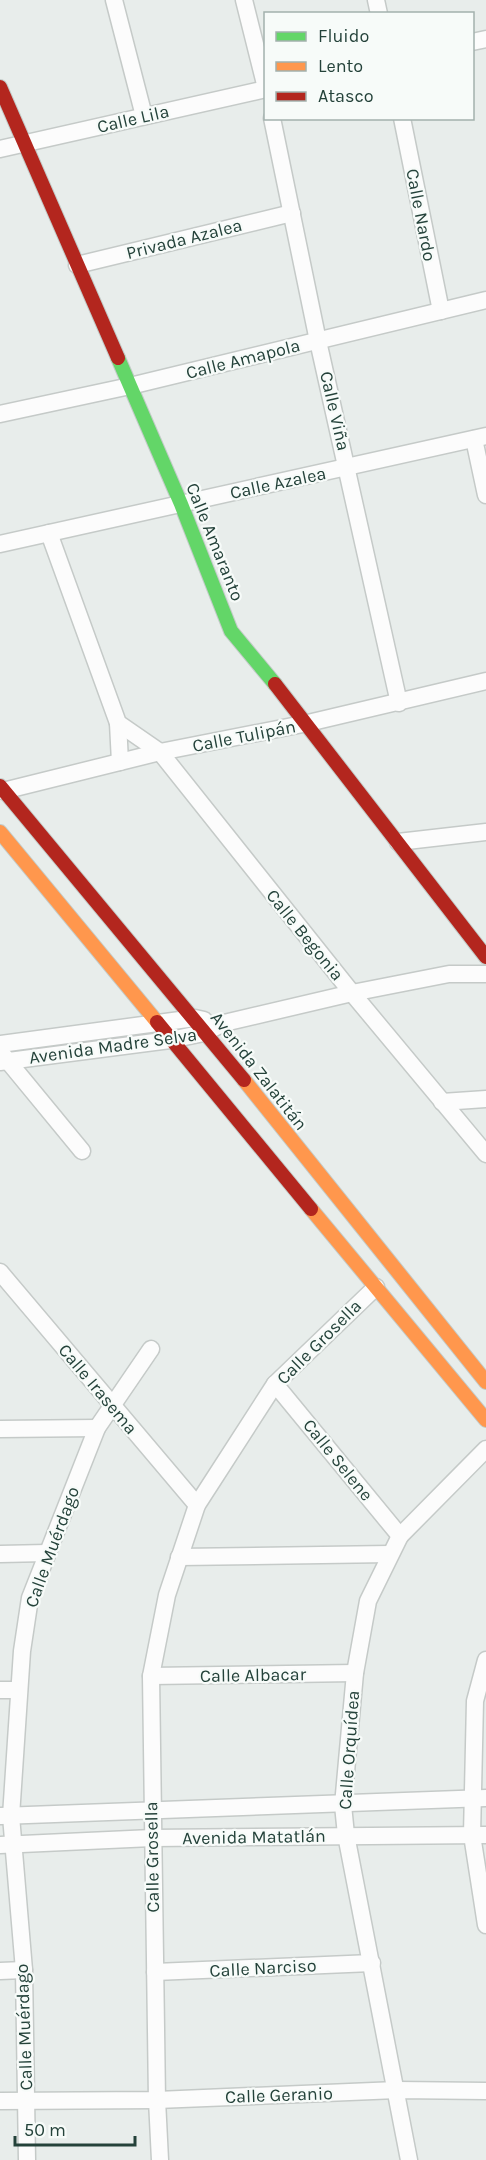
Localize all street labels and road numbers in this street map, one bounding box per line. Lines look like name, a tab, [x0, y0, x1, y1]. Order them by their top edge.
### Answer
street label: Calle Lila	[95, 100, 171, 138]
street label: Calle Nardo	[401, 167, 441, 263]
street label: Privada Azalea	[124, 214, 244, 264]
street label: Calle Amapola	[184, 334, 302, 384]
street label: Calle Viña	[315, 369, 355, 453]
street label: Calle Azalea	[228, 462, 328, 504]
street label: Calle Amaranto	[181, 480, 249, 604]
street label: Calle Tulipán	[190, 715, 298, 757]
street label: Calle Begonia	[261, 885, 349, 985]
street label: Avenida Zalatitán	[206, 1007, 312, 1135]
street label: Avenida Madre Selva	[28, 1023, 198, 1069]
street label: Calle Grosella	[272, 1295, 366, 1389]
street label: Calle Irasema	[54, 1339, 142, 1439]
street label: Calle Selene	[298, 1415, 378, 1505]
street label: Calle Muérdago	[20, 1484, 84, 1610]
street label: Calle Albacar	[200, 1663, 307, 1687]
street label: Calle Orquídea	[334, 1690, 364, 1810]
street label: Calle Grosella	[140, 1801, 164, 1913]
street label: Avenida Matatlán	[182, 1825, 326, 1849]
street label: Calle Narciso	[209, 1954, 317, 1982]
street label: Calle Muérdago	[11, 1963, 37, 2091]
street label: Calle Geranio	[225, 2082, 333, 2108]

